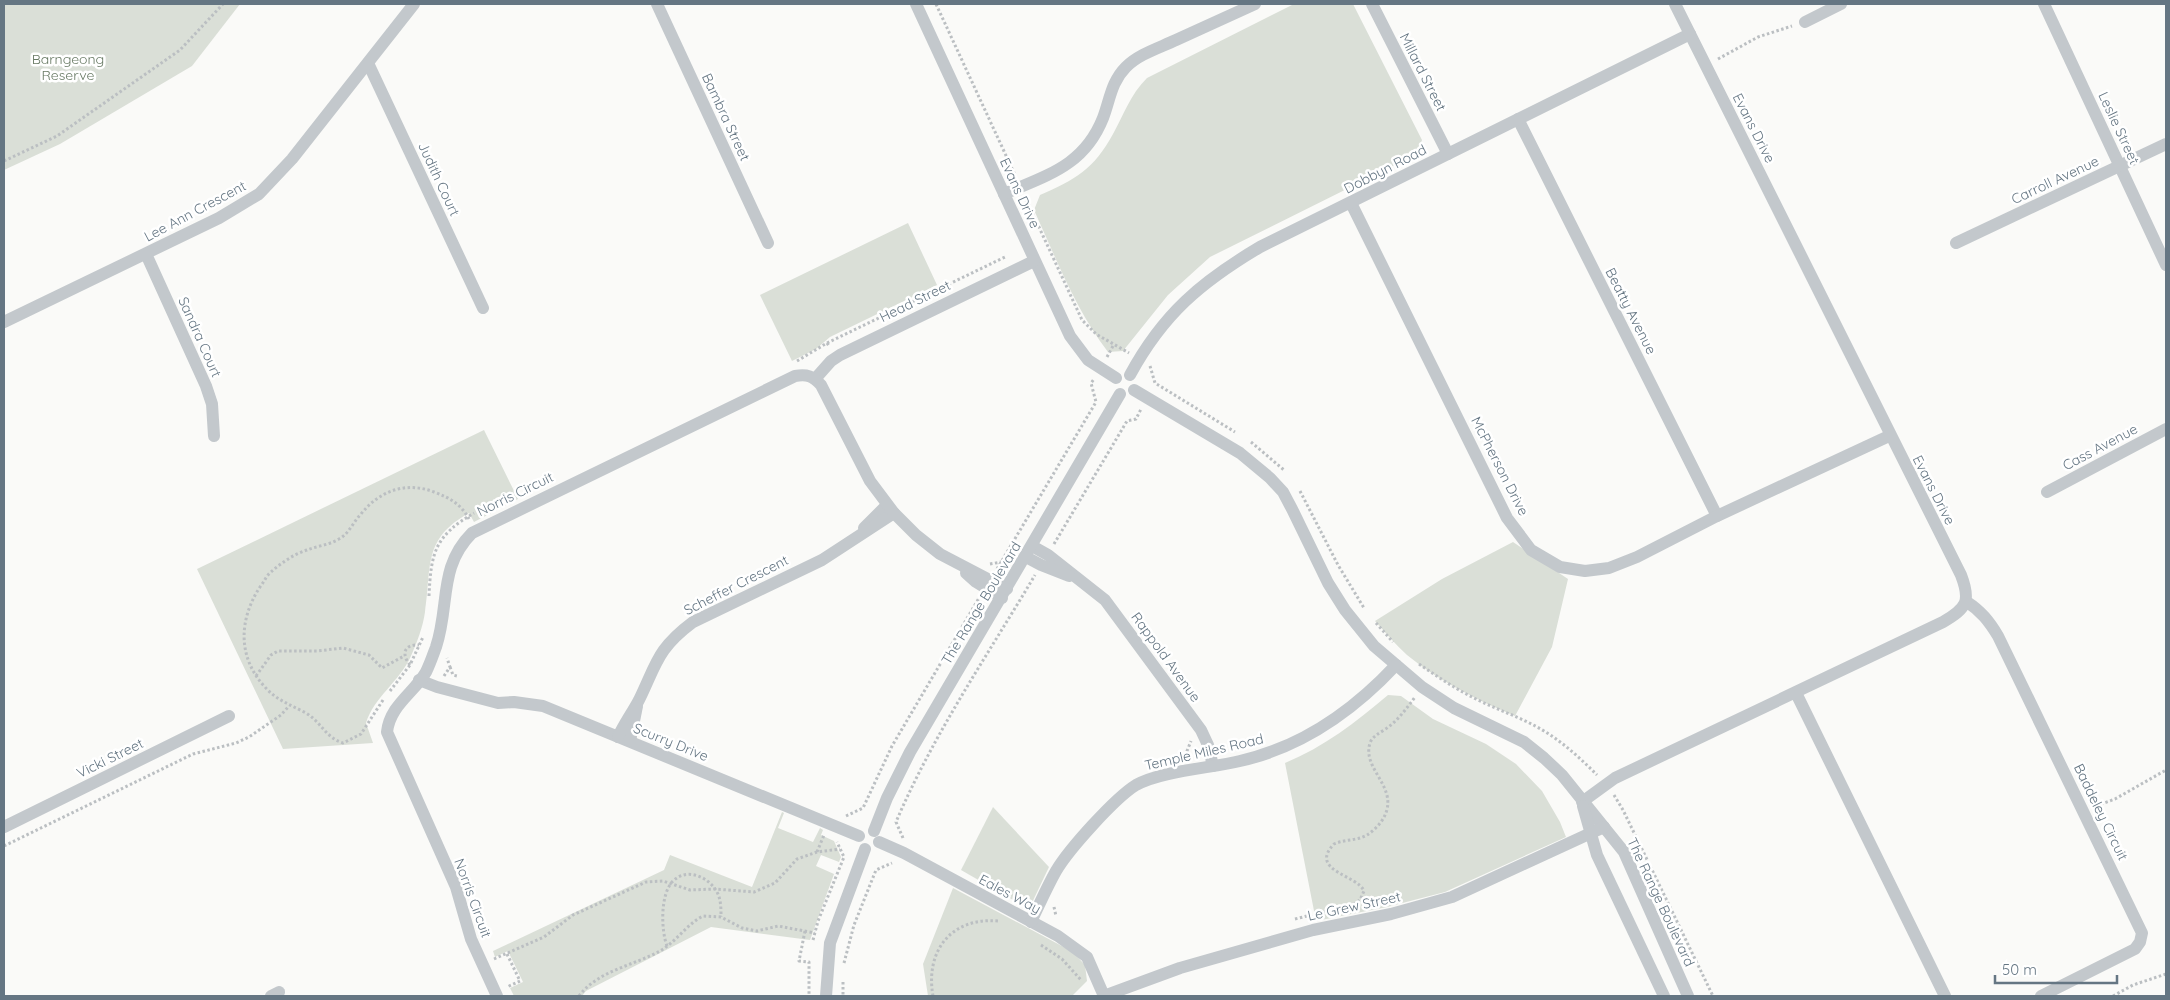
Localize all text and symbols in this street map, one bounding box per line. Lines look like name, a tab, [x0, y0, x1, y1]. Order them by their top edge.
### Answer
street label: Millard Street	[1396, 30, 1450, 114]
park label: Barngeong Reserve	[32, 50, 104, 84]
street label: Bambra Street	[698, 70, 754, 164]
street label: Leslie Street	[2094, 89, 2144, 167]
street label: Evans Drive	[1729, 90, 1779, 166]
street label: Judith Court	[414, 139, 464, 219]
street label: Dobbyn Road	[1341, 141, 1429, 197]
street label: Carroll Avenue	[2008, 152, 2102, 208]
street label: Evans Drive	[996, 155, 1044, 231]
street label: Lee Ann Crescent	[141, 176, 249, 245]
street label: Beatty Avenue	[1601, 265, 1661, 357]
street label: Head Street	[876, 276, 954, 326]
street label: Sandra Court	[174, 294, 226, 380]
street label: McPherson Drive	[1467, 413, 1533, 519]
street label: Cass Avenue	[2059, 420, 2141, 474]
street label: Evans Drive	[1909, 452, 1959, 528]
street label: Norris Circuit	[474, 468, 556, 520]
street label: The Range Boulevard	[937, 538, 1025, 668]
street label: Scheffer Crescent	[681, 551, 791, 619]
street label: Rappold Avenue	[1127, 609, 1205, 705]
street label: Scurry Drive	[631, 719, 711, 765]
street label: Temple Miles Road	[1143, 730, 1265, 774]
street label: Vicki Street	[74, 734, 147, 782]
street label: Baddeley Circuit	[2070, 761, 2132, 864]
street label: The Range Boulevard	[1623, 835, 1699, 969]
street label: Norris Circuit	[450, 856, 496, 940]
street label: Eales Way	[976, 870, 1044, 918]
street label: Le Grew Street	[1306, 887, 1402, 925]
scale bar	[1995, 952, 2118, 984]
text: 50 m	[2002, 960, 2037, 979]

